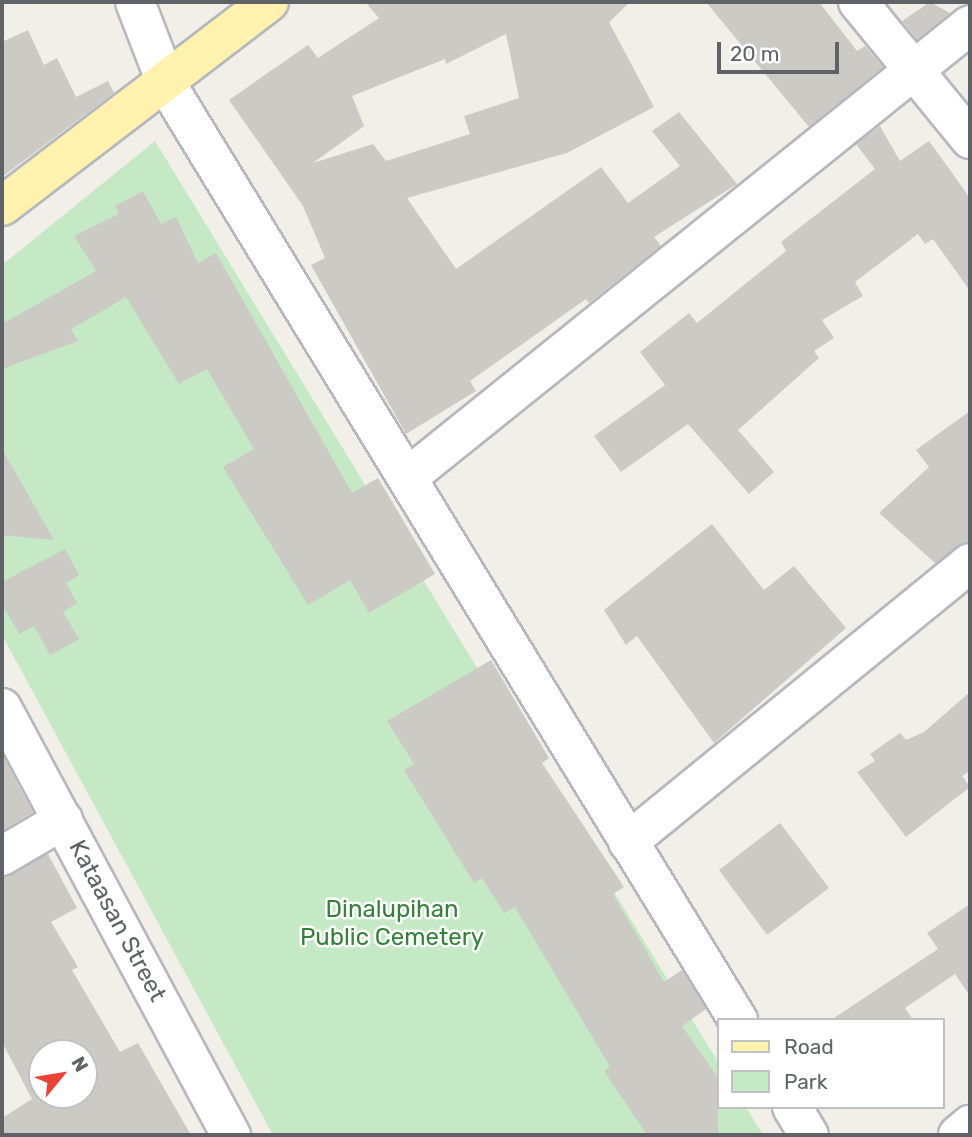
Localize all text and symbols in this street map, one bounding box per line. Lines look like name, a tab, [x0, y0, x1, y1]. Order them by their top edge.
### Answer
scale bar	[720, 28, 842, 72]
text: 20 m	[730, 41, 779, 66]
street label: Kataasan Street	[62, 835, 172, 1007]
park label: Dinalupihan Public Cemetery	[300, 896, 484, 952]
legend	[716, 1018, 944, 1109]
text: Road	[784, 1034, 834, 1059]
north arrow	[28, 1039, 98, 1109]
text: N	[67, 1053, 93, 1076]
text: Park	[784, 1069, 828, 1094]

